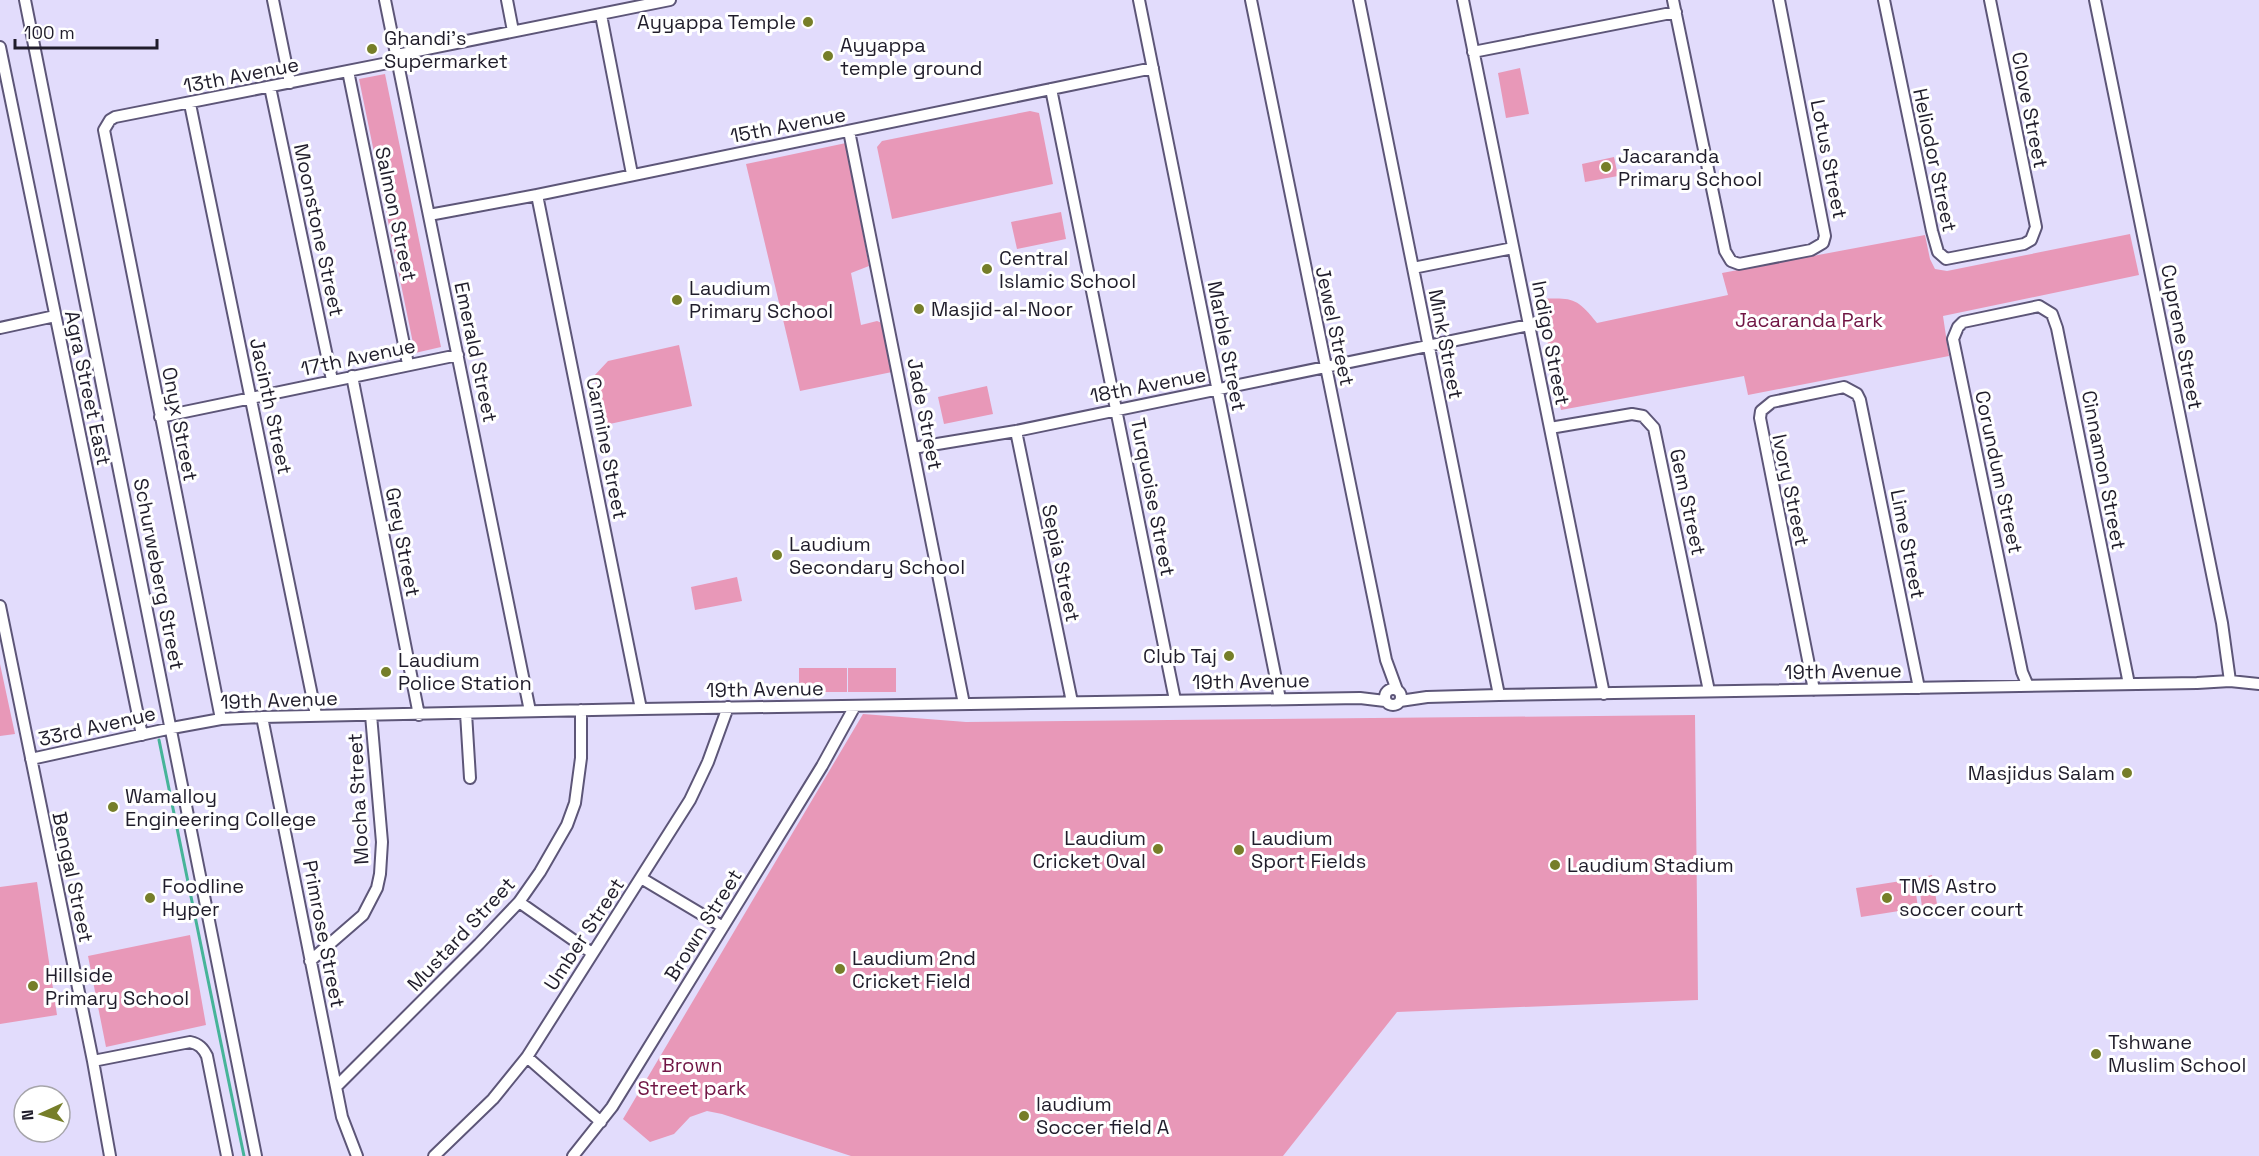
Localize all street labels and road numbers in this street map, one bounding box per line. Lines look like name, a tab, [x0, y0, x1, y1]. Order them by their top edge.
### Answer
street label: Clove Street	[2006, 50, 2054, 170]
street label: 13th Avenue	[181, 51, 301, 99]
street label: Heliodor Street	[1907, 86, 1963, 234]
street label: Lotus Street	[1805, 97, 1853, 221]
street label: 15th Avenue	[728, 101, 848, 149]
street label: Moonstone Street	[288, 141, 350, 319]
street label: Salmon Street	[369, 144, 423, 284]
street label: Cuprene Street	[2155, 262, 2209, 412]
street label: Jewel Street	[1310, 264, 1360, 388]
street label: Indigo Street	[1526, 278, 1576, 408]
street label: Emerald Street	[448, 279, 504, 425]
street label: Marble Street	[1202, 279, 1252, 413]
street label: Mink Street	[1423, 287, 1469, 401]
street label: Agra Street East	[59, 308, 117, 468]
street label: 17th Avenue	[298, 332, 418, 382]
street label: Jacinth Street	[244, 335, 298, 477]
street label: Jade Street	[901, 356, 949, 472]
street label: 18th Avenue	[1088, 361, 1208, 409]
street label: Onyx Street	[156, 365, 204, 483]
street label: Carmine Street	[580, 375, 634, 521]
street label: Corundum Street	[1969, 388, 2029, 556]
street label: Cinnamon Street	[2076, 388, 2132, 552]
street label: Turquoise Street	[1125, 416, 1181, 578]
street label: Ivory Street	[1766, 432, 1816, 548]
street label: Gem Street	[1664, 446, 1712, 558]
street label: Schurweberg Street	[128, 476, 190, 672]
street label: Grey Street	[380, 485, 426, 599]
street label: Lime Street	[1885, 487, 1931, 601]
street label: Sepia Street	[1036, 502, 1086, 624]
street label: 19th Avenue	[1784, 657, 1902, 685]
street label: 19th Avenue	[1192, 667, 1310, 695]
street label: 19th Avenue	[706, 675, 824, 703]
street label: 19th Avenue	[220, 685, 338, 715]
street label: 33rd Avenue	[36, 700, 158, 752]
street label: Mocha Street	[342, 733, 374, 865]
street label: Bengal Street	[46, 809, 100, 945]
street label: Primrose Street	[297, 858, 351, 1010]
street label: Brown Street	[658, 864, 748, 986]
street label: Mustard Street	[401, 871, 521, 997]
street label: Umber Street	[538, 873, 630, 995]

